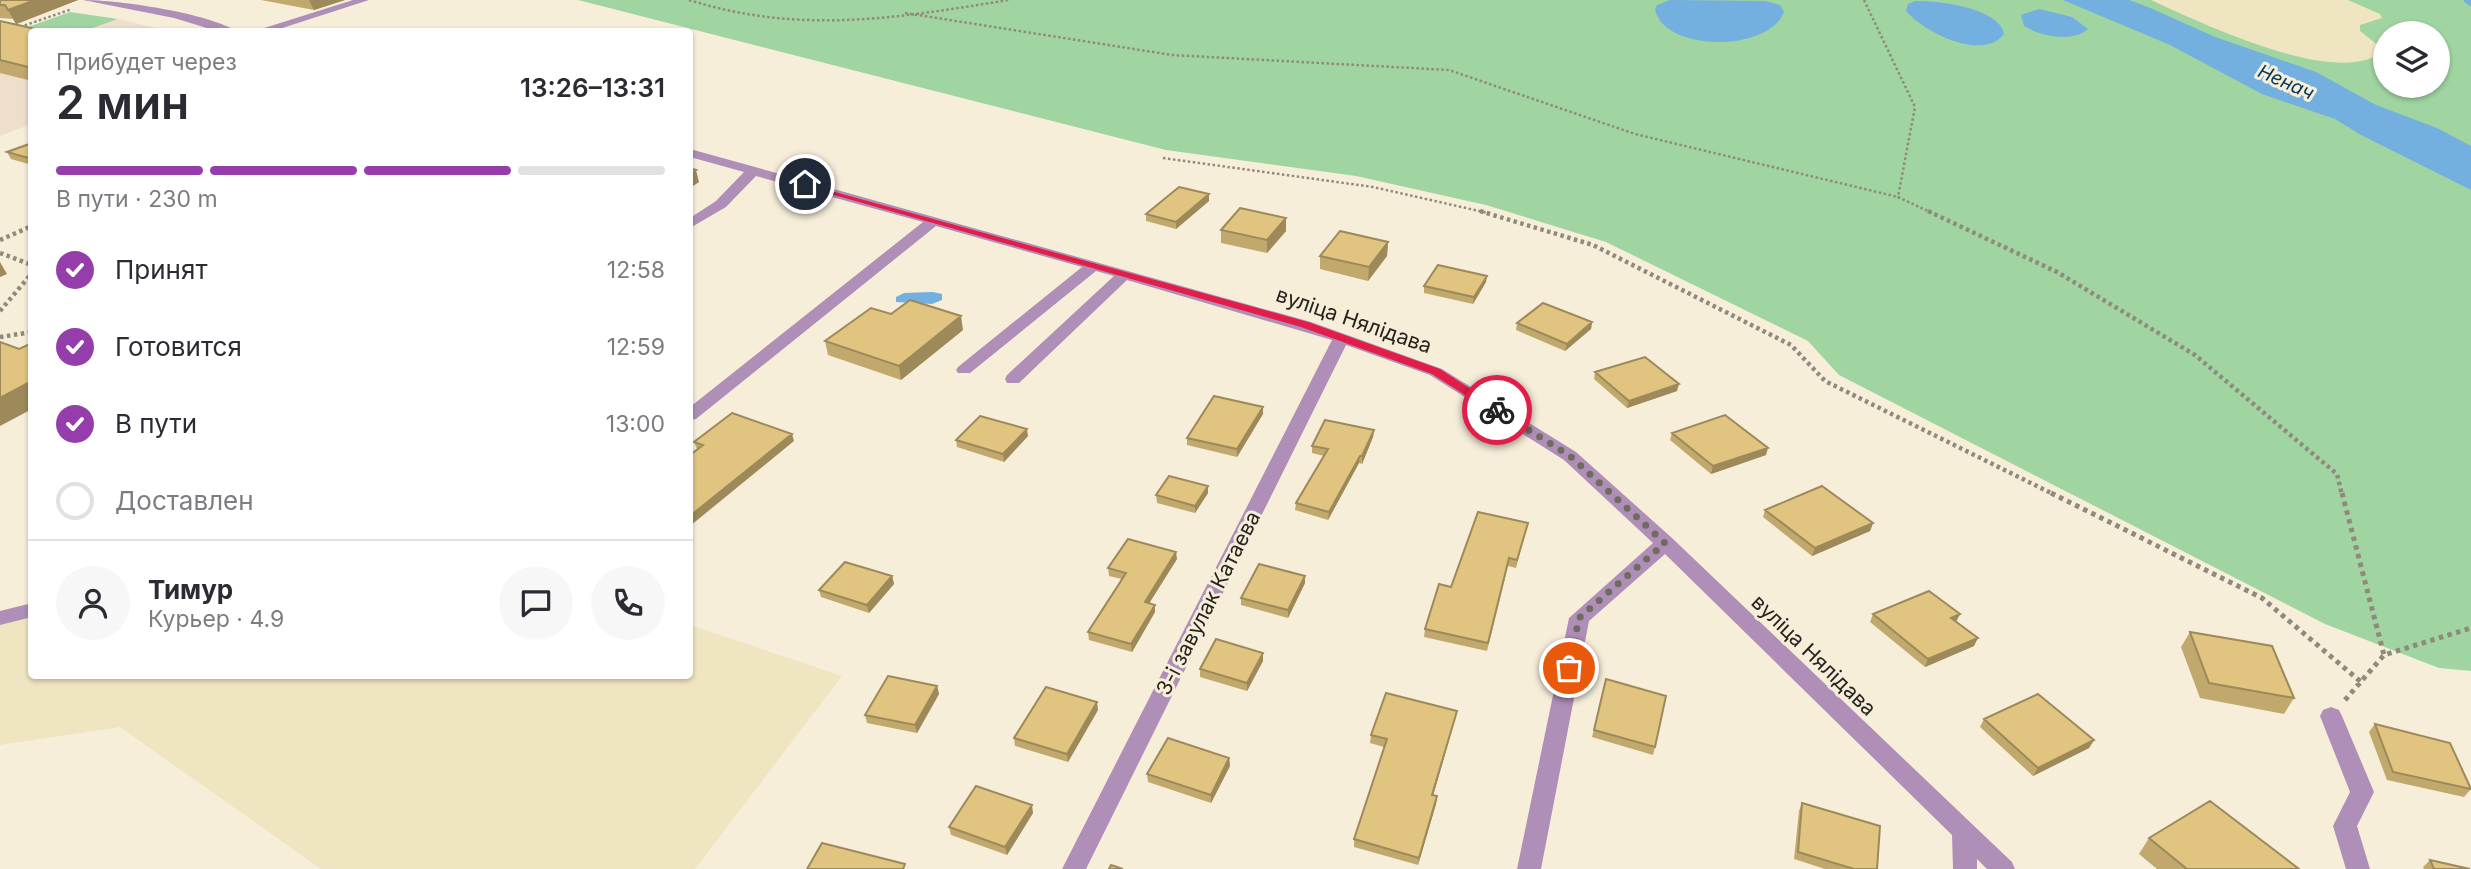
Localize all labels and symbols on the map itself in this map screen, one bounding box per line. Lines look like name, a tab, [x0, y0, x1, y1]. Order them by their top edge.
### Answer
water label: Ненач	[2254, 60, 2318, 104]
pin	[775, 154, 835, 214]
street label: вуліца Нялідава	[1273, 282, 1435, 358]
courier	[1462, 375, 1532, 445]
street label: 3-і завулак Катаева	[1151, 507, 1265, 699]
street label: вуліца Нялідава	[1747, 589, 1881, 721]
pin	[1539, 638, 1599, 698]

